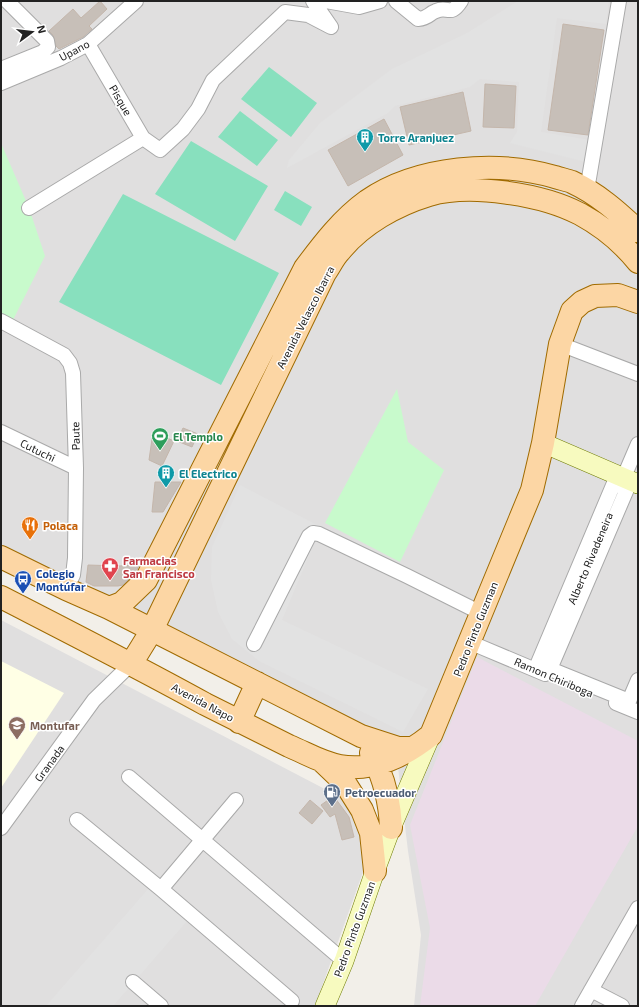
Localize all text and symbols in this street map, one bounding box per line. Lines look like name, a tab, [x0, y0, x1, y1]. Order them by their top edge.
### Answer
north arrow	[12, 12, 52, 52]
text: N	[35, 24, 49, 35]
street label: Upano	[57, 37, 91, 63]
street label: Pisque	[107, 82, 135, 118]
building icon: Torre Aranjuez	[355, 127, 375, 152]
place label: Torre Aranjuez	[378, 131, 454, 145]
street label: Avenida Velasco Ibarra	[274, 264, 336, 370]
street label: Paute	[68, 421, 82, 451]
sports icon: El Templo	[150, 426, 170, 451]
place label: El Templo	[173, 430, 223, 443]
street label: Cutuchi	[18, 436, 58, 464]
building icon: El Electrico	[156, 463, 176, 488]
place label: El Electrico	[179, 467, 238, 480]
street label: Alberto Rivadeneira	[565, 510, 615, 606]
restaurant icon: Polaca	[20, 515, 40, 540]
place label: Polaca	[43, 519, 78, 532]
place label: Farmacias San Francisco	[123, 554, 195, 580]
pharmacy icon: Farmacias San Francisco	[100, 556, 120, 581]
place label: Colegio Montúfar	[36, 567, 86, 593]
bus stop icon: Colegio Montúfar	[13, 569, 33, 594]
street label: Pedro Pinto Guzman	[450, 580, 500, 678]
street label: Ramon Chiriboga	[512, 654, 596, 700]
street label: Avenida Napo	[170, 680, 236, 724]
school or university icon: Montufar	[7, 715, 27, 740]
place label: Montufar	[30, 719, 80, 732]
street label: Granada	[31, 742, 67, 784]
fuel station icon: Petroecuador	[322, 782, 342, 807]
place label: Petroecuador	[345, 786, 416, 799]
street label: Pedro Pinto Guzman	[331, 879, 377, 979]

